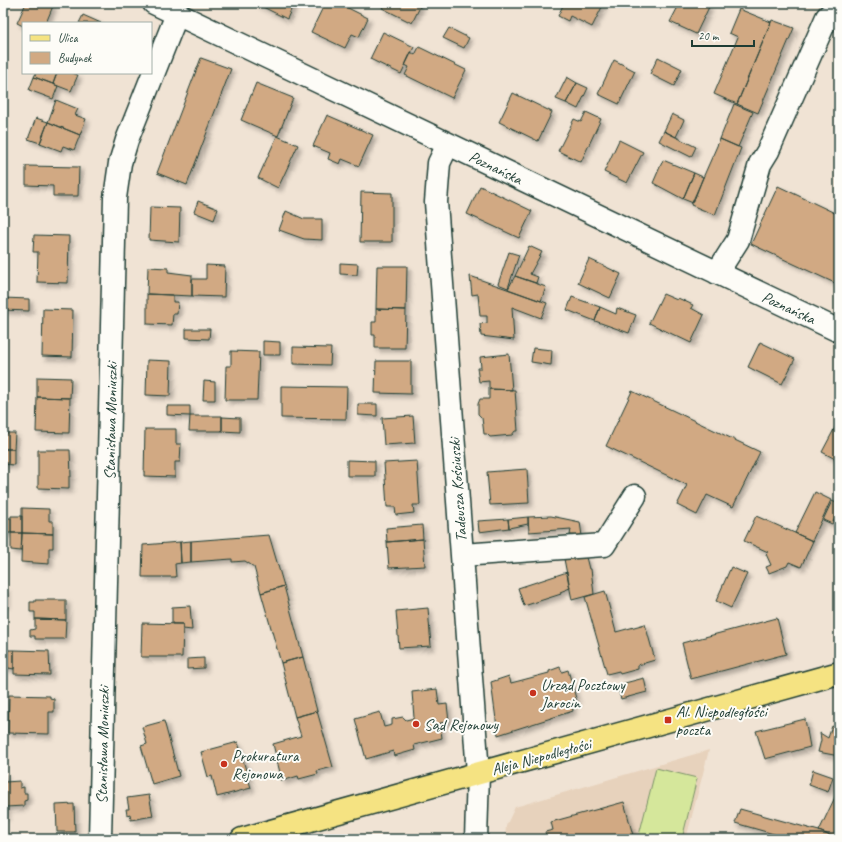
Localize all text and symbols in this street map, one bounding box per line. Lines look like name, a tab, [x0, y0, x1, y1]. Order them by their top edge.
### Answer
legend	[22, 22, 152, 74]
scale bar	[692, 22, 754, 48]
text: 20 m	[698, 28, 720, 44]
text: Ulica	[58, 30, 79, 46]
text: Budynek	[58, 50, 93, 66]
street label: Poznańska	[466, 146, 526, 190]
street label: Poznańska	[759, 287, 819, 329]
street label: Stanisława Moniuszki	[100, 360, 122, 480]
street label: Tadeusza Kościuszki	[444, 435, 472, 543]
place label: Urząd Pocztowy Jarocin	[540, 675, 626, 713]
street label: Stanisława Moniuszki	[92, 684, 114, 804]
marker: Urząd Pocztowy Jarocin	[528, 688, 538, 698]
place label: Al. Niepodległości poczta	[676, 702, 769, 740]
place label: Sąd Rejonowy	[424, 715, 500, 735]
marker: Al. Niepodległości poczta	[663, 715, 673, 725]
marker: Sąd Rejonowy	[411, 719, 421, 729]
street label: Aleja Niepodległości	[489, 734, 595, 780]
place label: Prokuratura Rejonowa	[232, 746, 300, 784]
marker: Prokuratura Rejonowa	[219, 759, 229, 769]

